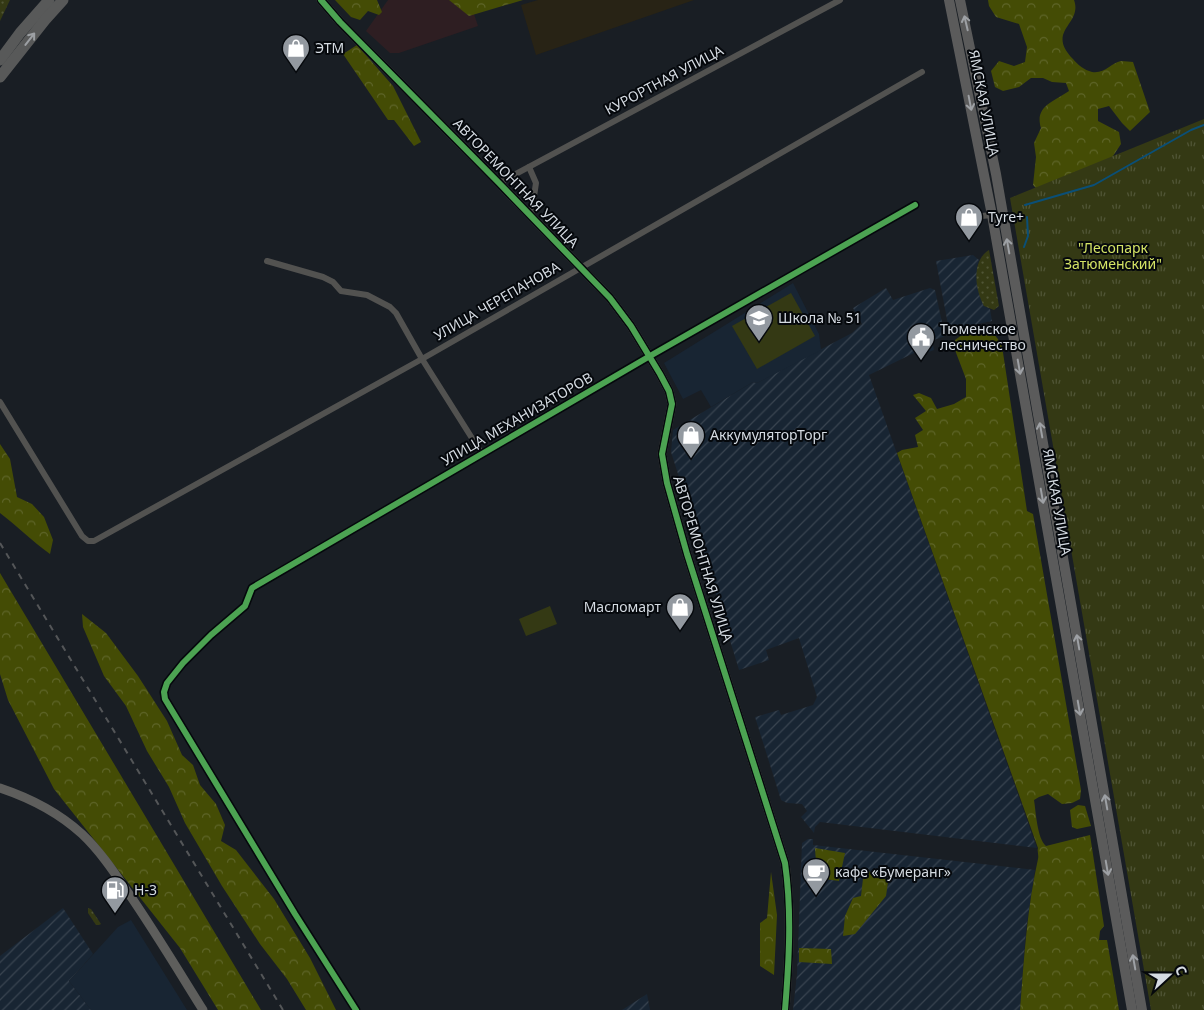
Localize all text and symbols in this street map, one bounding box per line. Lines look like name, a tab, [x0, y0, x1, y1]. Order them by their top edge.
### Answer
one-way arrow	[961, 16, 970, 32]
one-way arrow	[24, 33, 35, 46]
shop icon: ЭТМ	[281, 33, 311, 72]
place label: ЭТМ	[315, 38, 344, 57]
street label: КУРОРТНАЯ УЛИЦА	[601, 40, 726, 119]
street label: ЯМСКАЯ УЛИЦА	[965, 48, 1004, 158]
one-way arrow	[966, 95, 976, 111]
street label: АВТОРЕМОНТНАЯ УЛИЦА	[449, 114, 583, 251]
shop icon: Tyre+	[954, 202, 984, 241]
place label: Tyre+	[988, 207, 1024, 226]
park label: "Лесопарк Затюменский"	[1064, 238, 1162, 273]
one-way arrow	[1003, 239, 1013, 255]
street label: УЛИЦА ЧЕРЕПАНОВА	[430, 257, 563, 344]
school or university icon: Школа № 51	[744, 303, 774, 342]
place label: Школа № 51	[778, 308, 862, 327]
place label: Тюменское лесничество	[940, 319, 1026, 354]
public building icon: Тюменское лесничество	[906, 322, 936, 361]
one-way arrow	[1015, 359, 1025, 375]
street label: УЛИЦА МЕХАНИЗАТОРОВ	[438, 367, 596, 470]
shop icon: АккумуляторТорг	[676, 420, 706, 459]
one-way arrow	[1035, 422, 1045, 438]
place label: АккумуляторТорг	[710, 425, 827, 444]
street label: ЯМСКАЯ УЛИЦА	[1039, 447, 1076, 557]
street label: АВТОРЕМОНТНАЯ УЛИЦА	[669, 473, 738, 644]
one-way arrow	[1038, 488, 1048, 504]
shop icon: Масломарт	[665, 592, 695, 631]
place label: Масломарт	[584, 597, 661, 616]
one-way arrow	[1073, 634, 1083, 650]
one-way arrow	[1075, 699, 1085, 715]
one-way arrow	[1100, 794, 1110, 810]
cafe icon: кафе «Бумеранг»	[801, 857, 831, 896]
one-way arrow	[1102, 859, 1112, 875]
place label: кафе «Бумеранг»	[835, 862, 951, 881]
fuel station icon: Н-3	[100, 875, 130, 914]
place label: Н-3	[134, 880, 157, 899]
north arrow	[1144, 950, 1194, 1000]
one-way arrow	[1128, 954, 1138, 970]
text: С	[1171, 963, 1192, 978]

